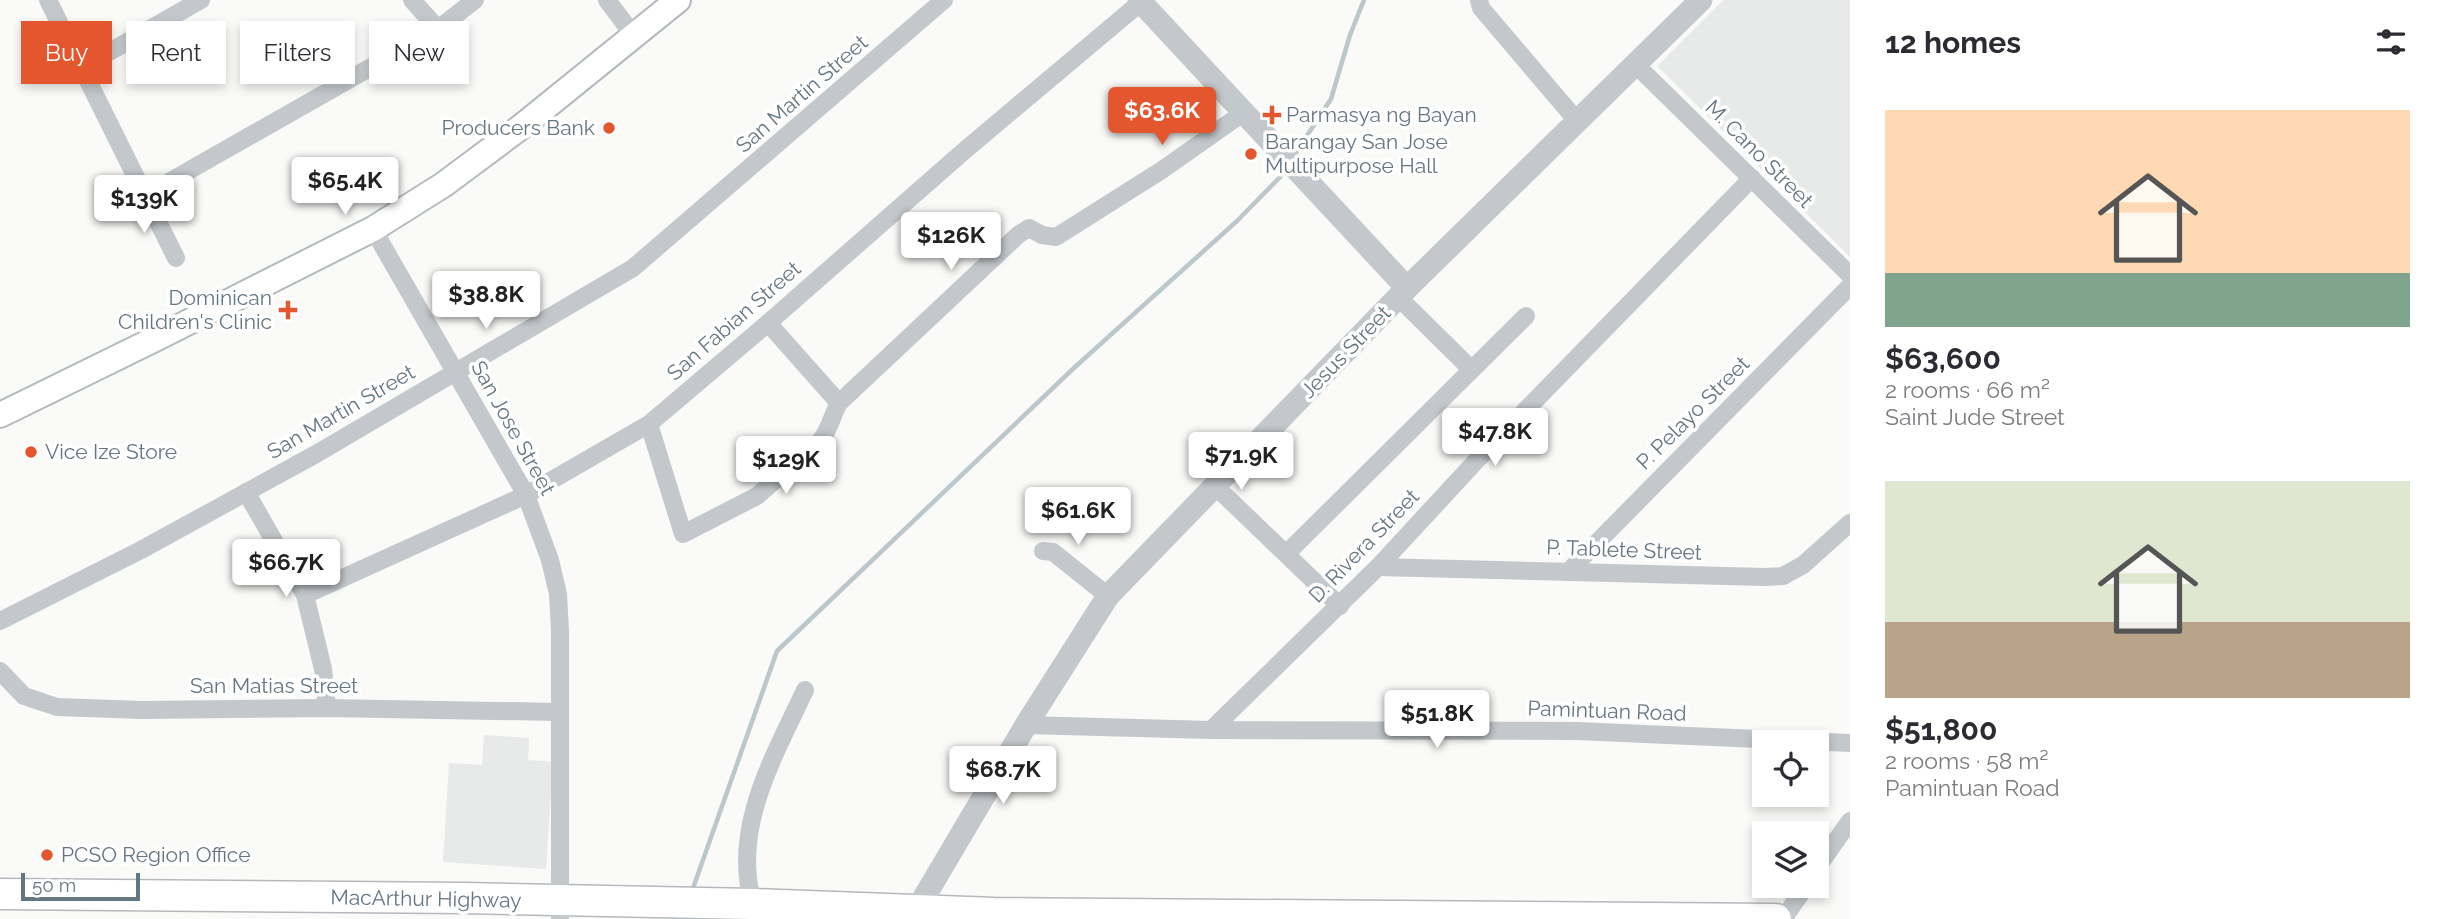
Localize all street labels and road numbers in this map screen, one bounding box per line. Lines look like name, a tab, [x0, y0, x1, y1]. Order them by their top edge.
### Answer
street label: San Martin Street	[731, 30, 873, 158]
street label: M. Cano Street	[1700, 95, 1818, 213]
street label: San Fabian Street	[662, 256, 806, 386]
street label: Jesus Street	[1295, 300, 1396, 403]
street label: P. Pelayo Street	[1631, 351, 1754, 474]
street label: San Jose Street	[466, 356, 561, 499]
street label: San Martin Street	[262, 359, 419, 464]
street label: D. Rivera Street	[1303, 484, 1424, 607]
street label: P. Tablete Street	[1546, 534, 1702, 565]
street label: San Matias Street	[190, 673, 358, 698]
street label: Pamintuan Road	[1527, 695, 1687, 726]
street label: MacArthur Highway	[330, 884, 522, 913]

